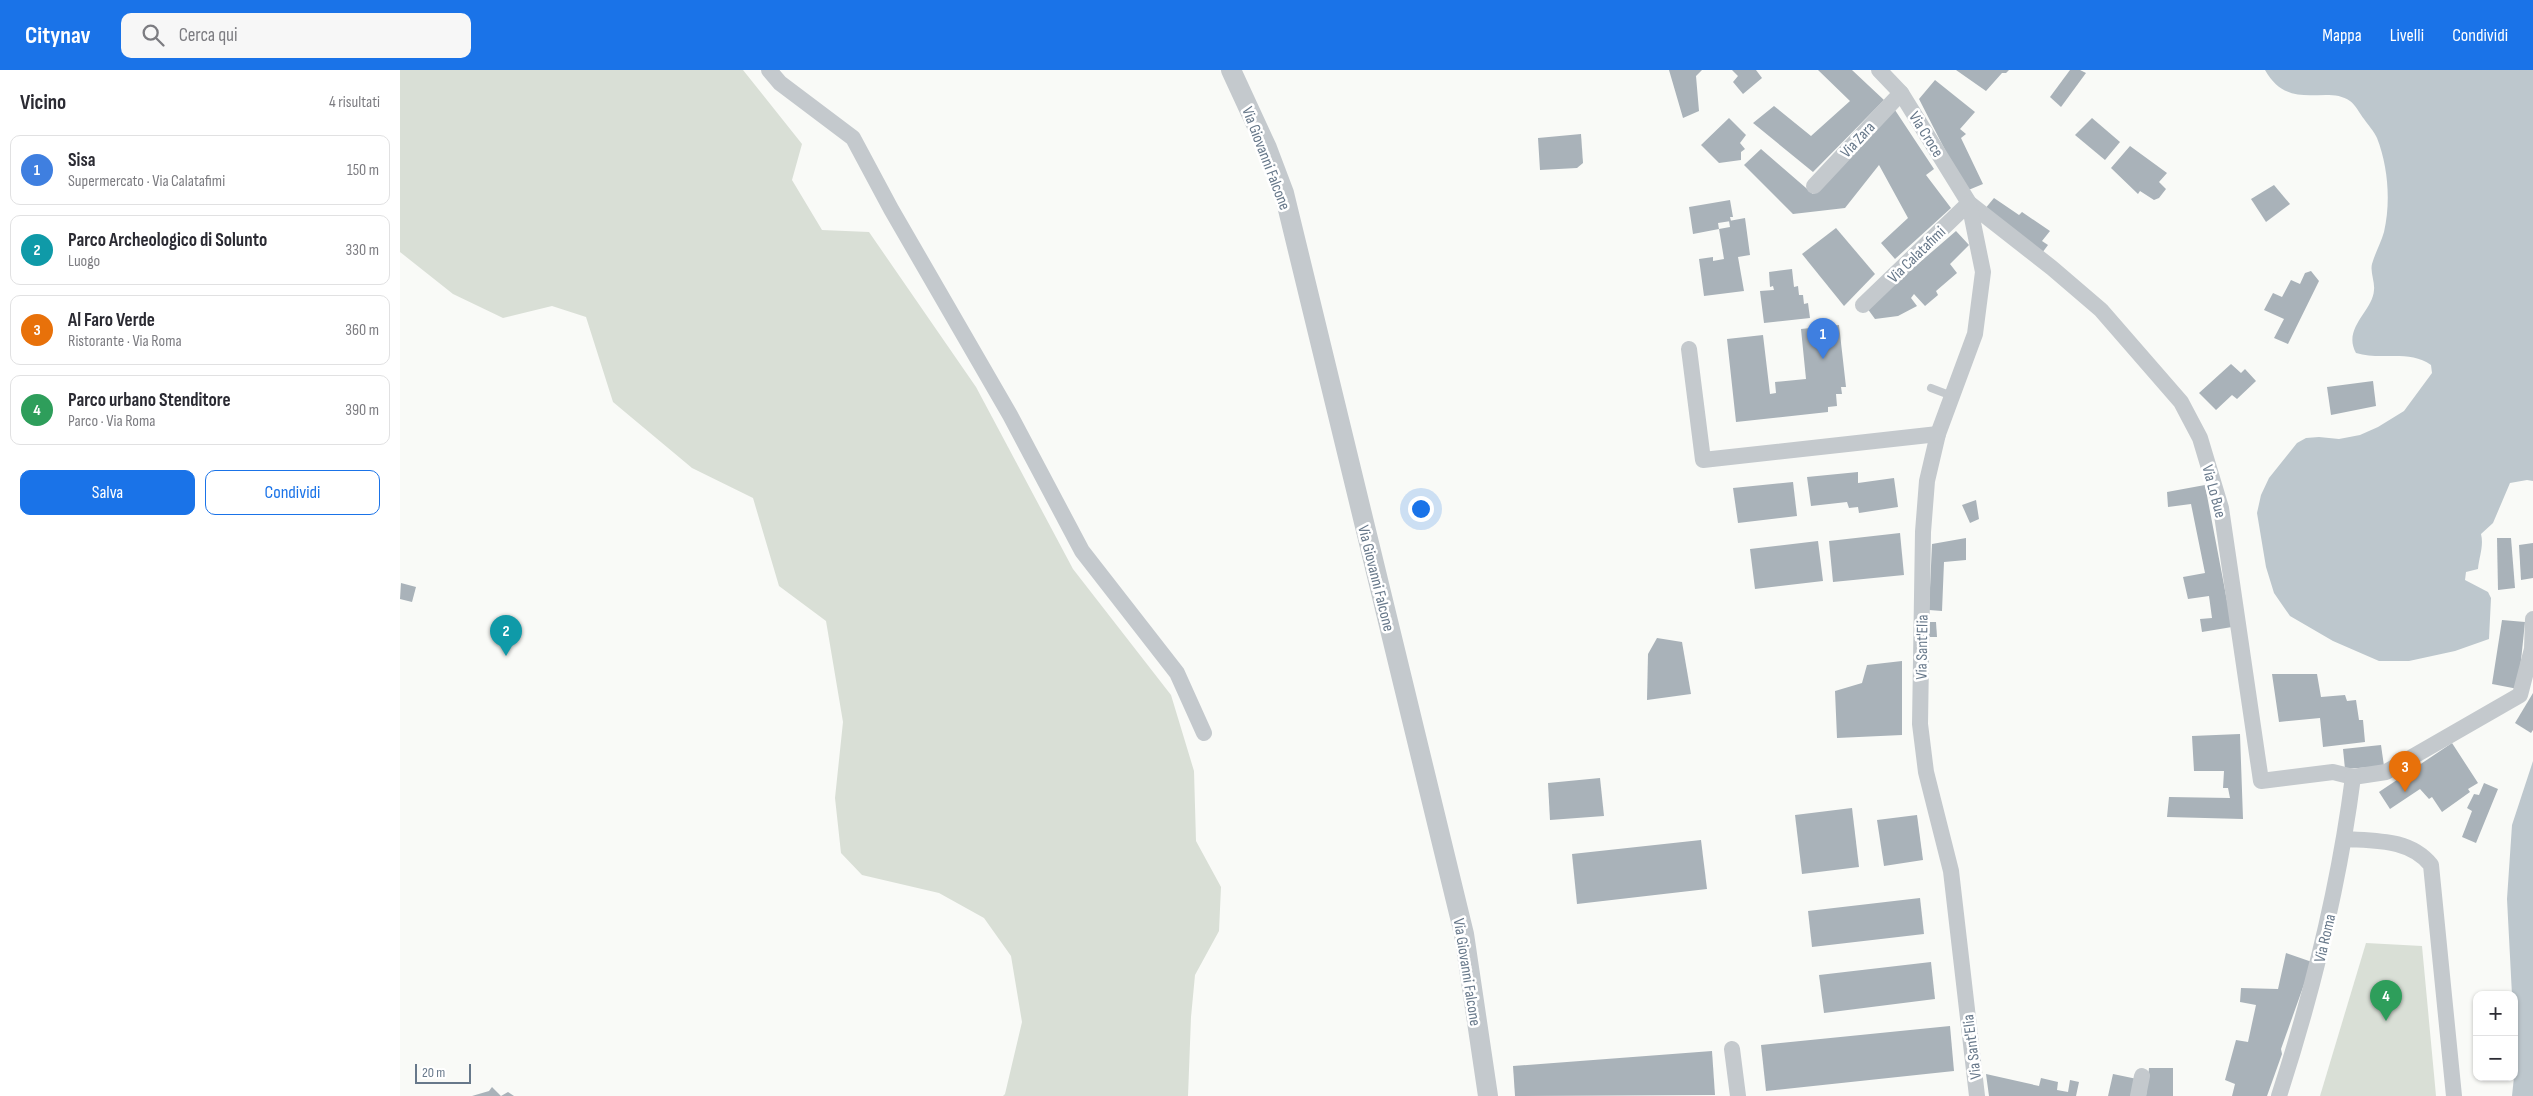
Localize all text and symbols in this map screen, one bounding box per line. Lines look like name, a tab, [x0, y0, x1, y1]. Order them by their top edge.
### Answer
search box	[121, 13, 471, 58]
text: Citynav	[25, 21, 91, 50]
icon: search	[139, 21, 167, 49]
text: Cerca qui	[179, 24, 238, 47]
text: Mappa	[2322, 25, 2362, 46]
text: Livelli	[2390, 25, 2424, 46]
text: Condividi	[2452, 25, 2508, 46]
text: Vicino	[20, 90, 66, 115]
text: 4 risultati	[329, 93, 380, 112]
street label: Via Giovanni Falcone	[1237, 104, 1294, 213]
street label: Via Croce	[1904, 108, 1947, 161]
street label: Via Zara	[1837, 118, 1879, 162]
text: Sisa	[68, 149, 96, 172]
text: 1	[34, 161, 40, 180]
text: 150 m	[347, 161, 379, 180]
text: Supermercato · Via Calatafimi	[68, 172, 225, 191]
street label: Via Calatafimi	[1884, 223, 1950, 287]
text: Parco Archeologico di Solunto	[68, 229, 267, 252]
text: 2	[33, 241, 41, 260]
text: 330 m	[346, 241, 379, 260]
text: Luogo	[68, 252, 100, 271]
text: Al Faro Verde	[68, 309, 155, 332]
pin: 1	[1807, 318, 1839, 359]
text: 3	[33, 321, 41, 340]
text: 360 m	[345, 321, 379, 340]
text: Ristorante · Via Roma	[68, 332, 182, 351]
text: Parco urbano Stenditore	[68, 389, 231, 412]
text: 4	[33, 401, 41, 420]
text: 390 m	[345, 401, 379, 420]
text: Parco · Via Roma	[68, 412, 155, 431]
street label: Via Lo Bue	[2197, 463, 2230, 520]
button: Salva	[20, 470, 195, 515]
button: Condividi	[205, 470, 380, 515]
your location	[1408, 496, 1434, 522]
street label: Via Giovanni Falcone	[1353, 523, 1398, 633]
street label: Via Sant'Elia	[1912, 614, 1933, 680]
pin: 2	[490, 615, 522, 656]
pin: 3	[2389, 751, 2421, 792]
street label: Via Roma	[2311, 912, 2340, 964]
street label: Via Giovanni Falcone	[1449, 917, 1484, 1027]
pin: 4	[2370, 980, 2402, 1021]
map controls	[2473, 991, 2518, 1081]
button: +	[2473, 991, 2518, 1036]
street label: Via Sant'Elia	[1959, 1013, 1986, 1080]
button: −	[2473, 1036, 2518, 1081]
scale bar	[415, 1061, 471, 1084]
text: 20 m	[422, 1064, 445, 1081]

